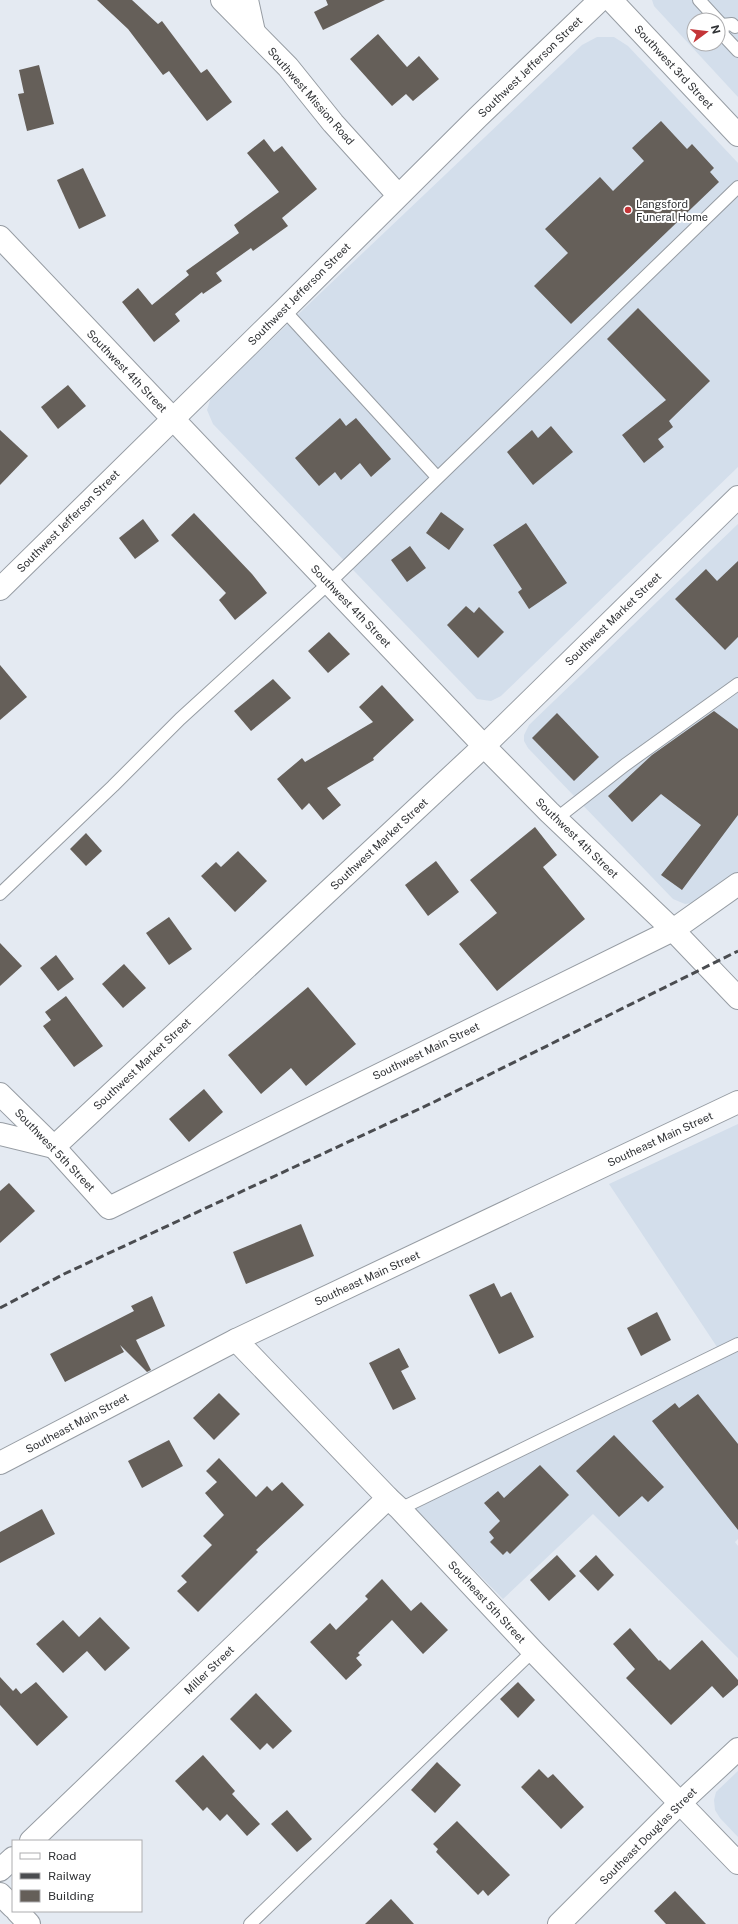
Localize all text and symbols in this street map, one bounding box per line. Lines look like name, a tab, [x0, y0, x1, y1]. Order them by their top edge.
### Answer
north arrow	[686, 12, 726, 52]
street label: Southwest Jefferson Street	[476, 14, 584, 120]
street label: Southwest 3rd Street	[632, 23, 716, 111]
text: N	[709, 24, 723, 35]
street label: Southwest Mission Road	[265, 45, 357, 147]
place label: Langsford Funeral Home	[636, 198, 708, 223]
marker: Langsford Funeral Home	[623, 205, 633, 215]
street label: Southwest Jefferson Street	[245, 240, 353, 348]
street label: Southwest 4th Street	[85, 327, 169, 415]
street label: Southwest Jefferson Street	[14, 467, 122, 575]
street label: Southwest 4th Street	[309, 562, 393, 650]
street label: Southwest Market Street	[563, 570, 663, 668]
street label: Southwest Market Street	[328, 796, 430, 892]
street label: Southwest 4th Street	[533, 796, 621, 880]
street label: Southwest Market Street	[91, 1016, 193, 1112]
street label: Southwest Main Street	[371, 1020, 481, 1082]
street label: Southwest 5th Street	[13, 1106, 97, 1194]
street label: Southeast Main Street	[605, 1109, 715, 1169]
street label: Southeast Main Street	[312, 1248, 422, 1308]
street label: Southeast Main Street	[23, 1391, 131, 1455]
street label: Southeast 5th Street	[446, 1559, 528, 1645]
street label: Miller Street	[182, 1643, 236, 1697]
street label: Southeast Douglas Street	[597, 1785, 699, 1887]
legend	[12, 1840, 142, 1912]
text: Road	[48, 1849, 76, 1863]
text: Railway	[48, 1869, 92, 1883]
text: Building	[48, 1889, 94, 1903]

